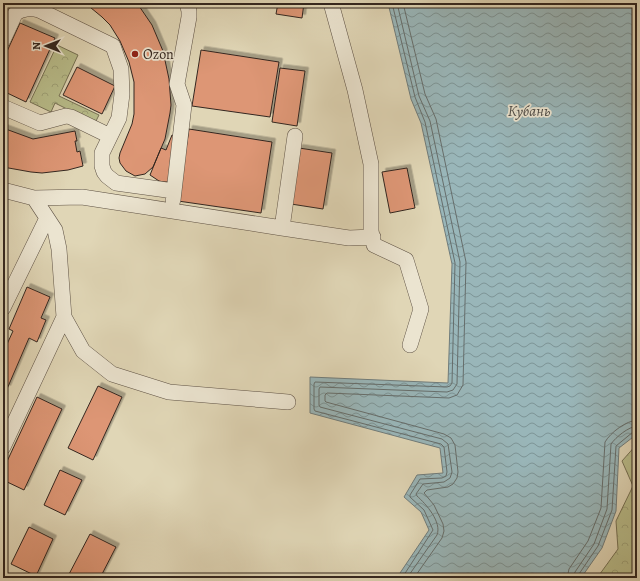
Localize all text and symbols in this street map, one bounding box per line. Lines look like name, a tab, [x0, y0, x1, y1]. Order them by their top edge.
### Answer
north arrow	[26, 26, 66, 66]
text: N	[29, 42, 44, 50]
place label: Ozon	[143, 45, 174, 64]
marker: Ozon	[130, 49, 140, 59]
water label: Кубань	[508, 101, 550, 121]

